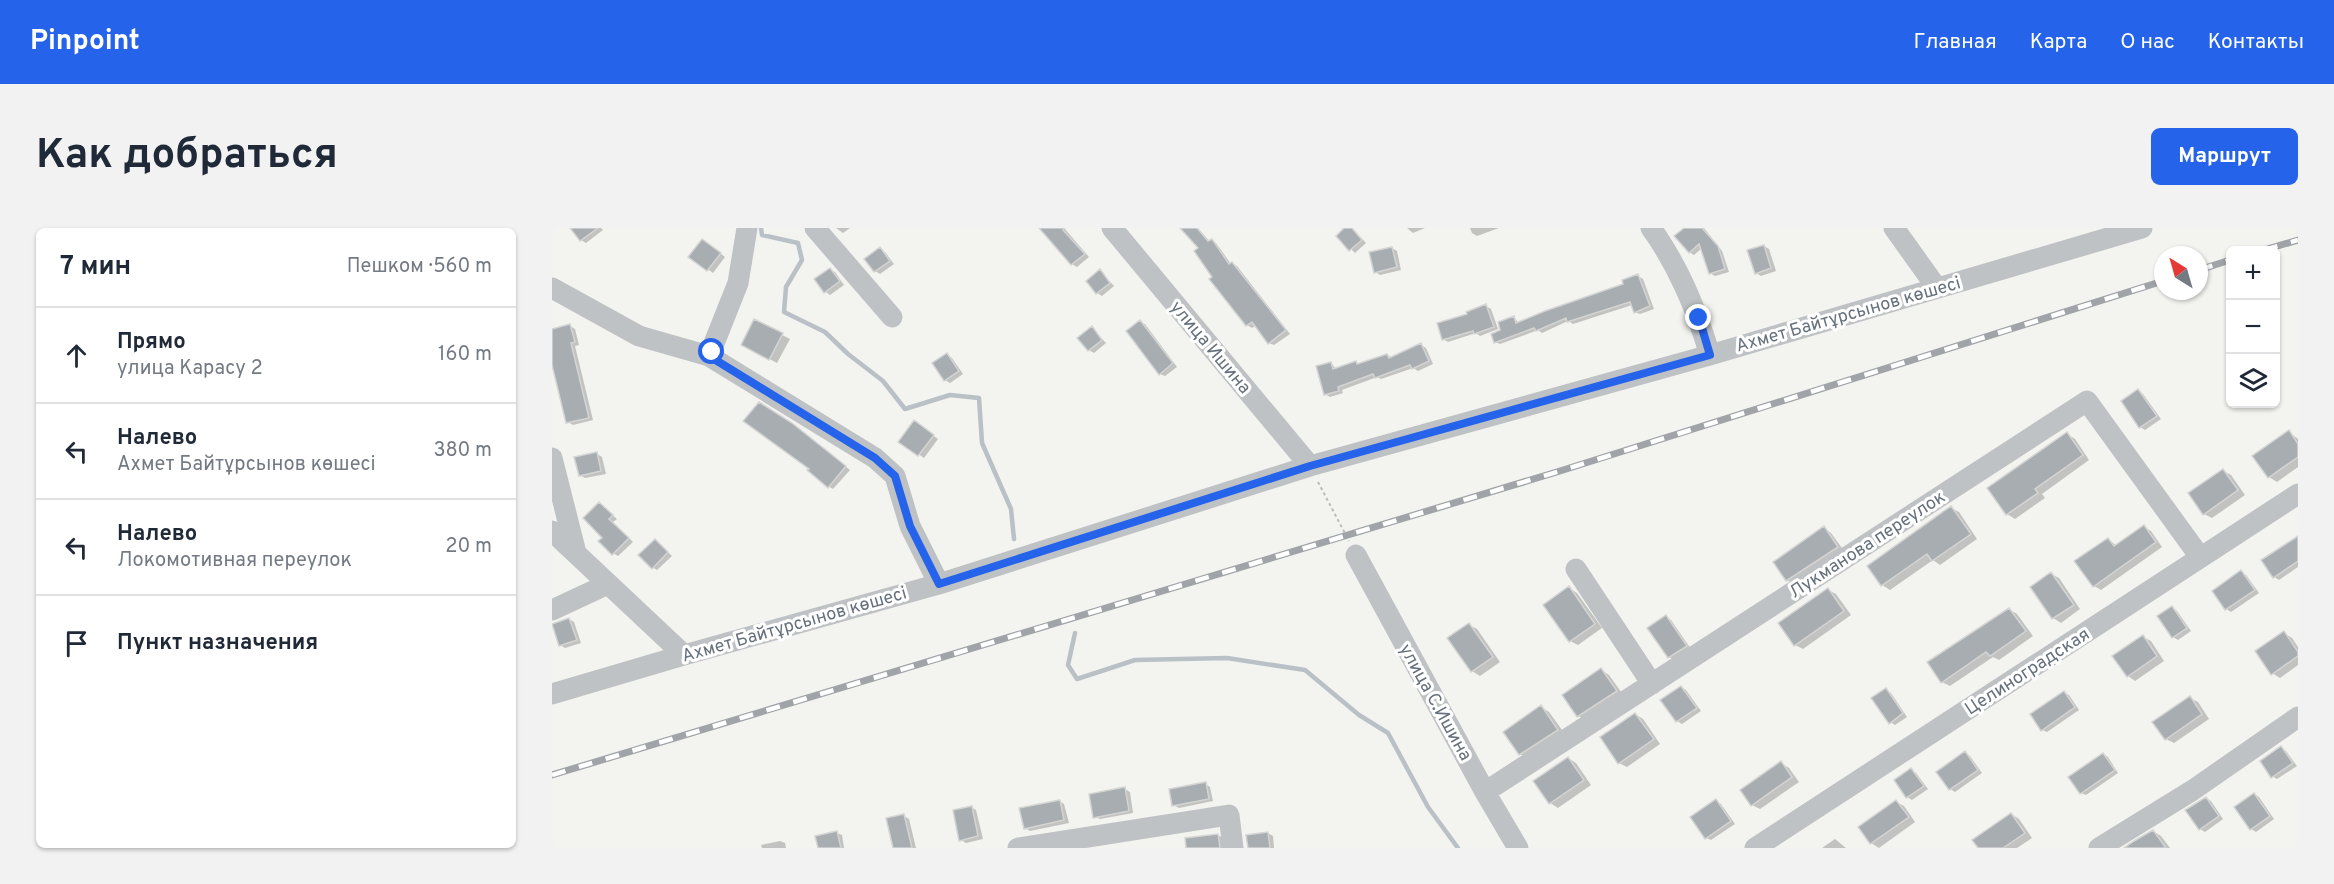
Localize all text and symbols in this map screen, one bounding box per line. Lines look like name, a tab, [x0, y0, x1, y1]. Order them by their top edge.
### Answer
text: Pinpoint	[30, 24, 140, 60]
text: Главная	[1913, 29, 1997, 56]
text: Карта	[2030, 29, 2087, 56]
text: О нас	[2120, 29, 2175, 56]
text: Контакты	[2208, 29, 2304, 56]
button: Маршрут	[2151, 128, 2298, 185]
text: Как добраться	[36, 130, 338, 183]
north arrow	[2154, 246, 2208, 300]
map controls	[2226, 246, 2280, 408]
button: +	[2226, 246, 2280, 300]
text: 7 мин	[60, 251, 131, 284]
text: Пешком · 560 m	[347, 254, 492, 280]
street label: Ахмет Байтұрсынов көшесі	[1733, 272, 1963, 359]
street label: улица Ишина	[1164, 297, 1255, 399]
button: −	[2226, 300, 2280, 354]
route end	[1685, 304, 1711, 330]
text: Прямо	[117, 329, 186, 356]
route start	[698, 338, 724, 364]
icon: ahead	[60, 339, 93, 372]
text: 160 m	[438, 342, 492, 368]
button: layers	[2226, 354, 2280, 408]
text: улица Карасу 2	[117, 356, 263, 382]
text: Налево	[117, 425, 197, 452]
icon: left	[60, 435, 93, 468]
text: 380 m	[433, 438, 492, 464]
text: Ахмет Байтұрсынов көшесі	[117, 452, 376, 478]
street label: Лукманова переулок	[1785, 486, 1950, 604]
text: Налево	[117, 521, 197, 548]
icon: left	[60, 531, 93, 564]
text: 20 m	[445, 534, 492, 560]
text: Локомотивная переулок	[117, 548, 352, 574]
street label: Ахмет Байтұрсынов көшесі	[679, 582, 909, 669]
street label: Целиноградская	[1961, 623, 2095, 721]
icon: arrive	[60, 627, 93, 660]
text: Пункт назначения	[117, 630, 318, 657]
street label: улица С.Ишина	[1393, 640, 1476, 765]

